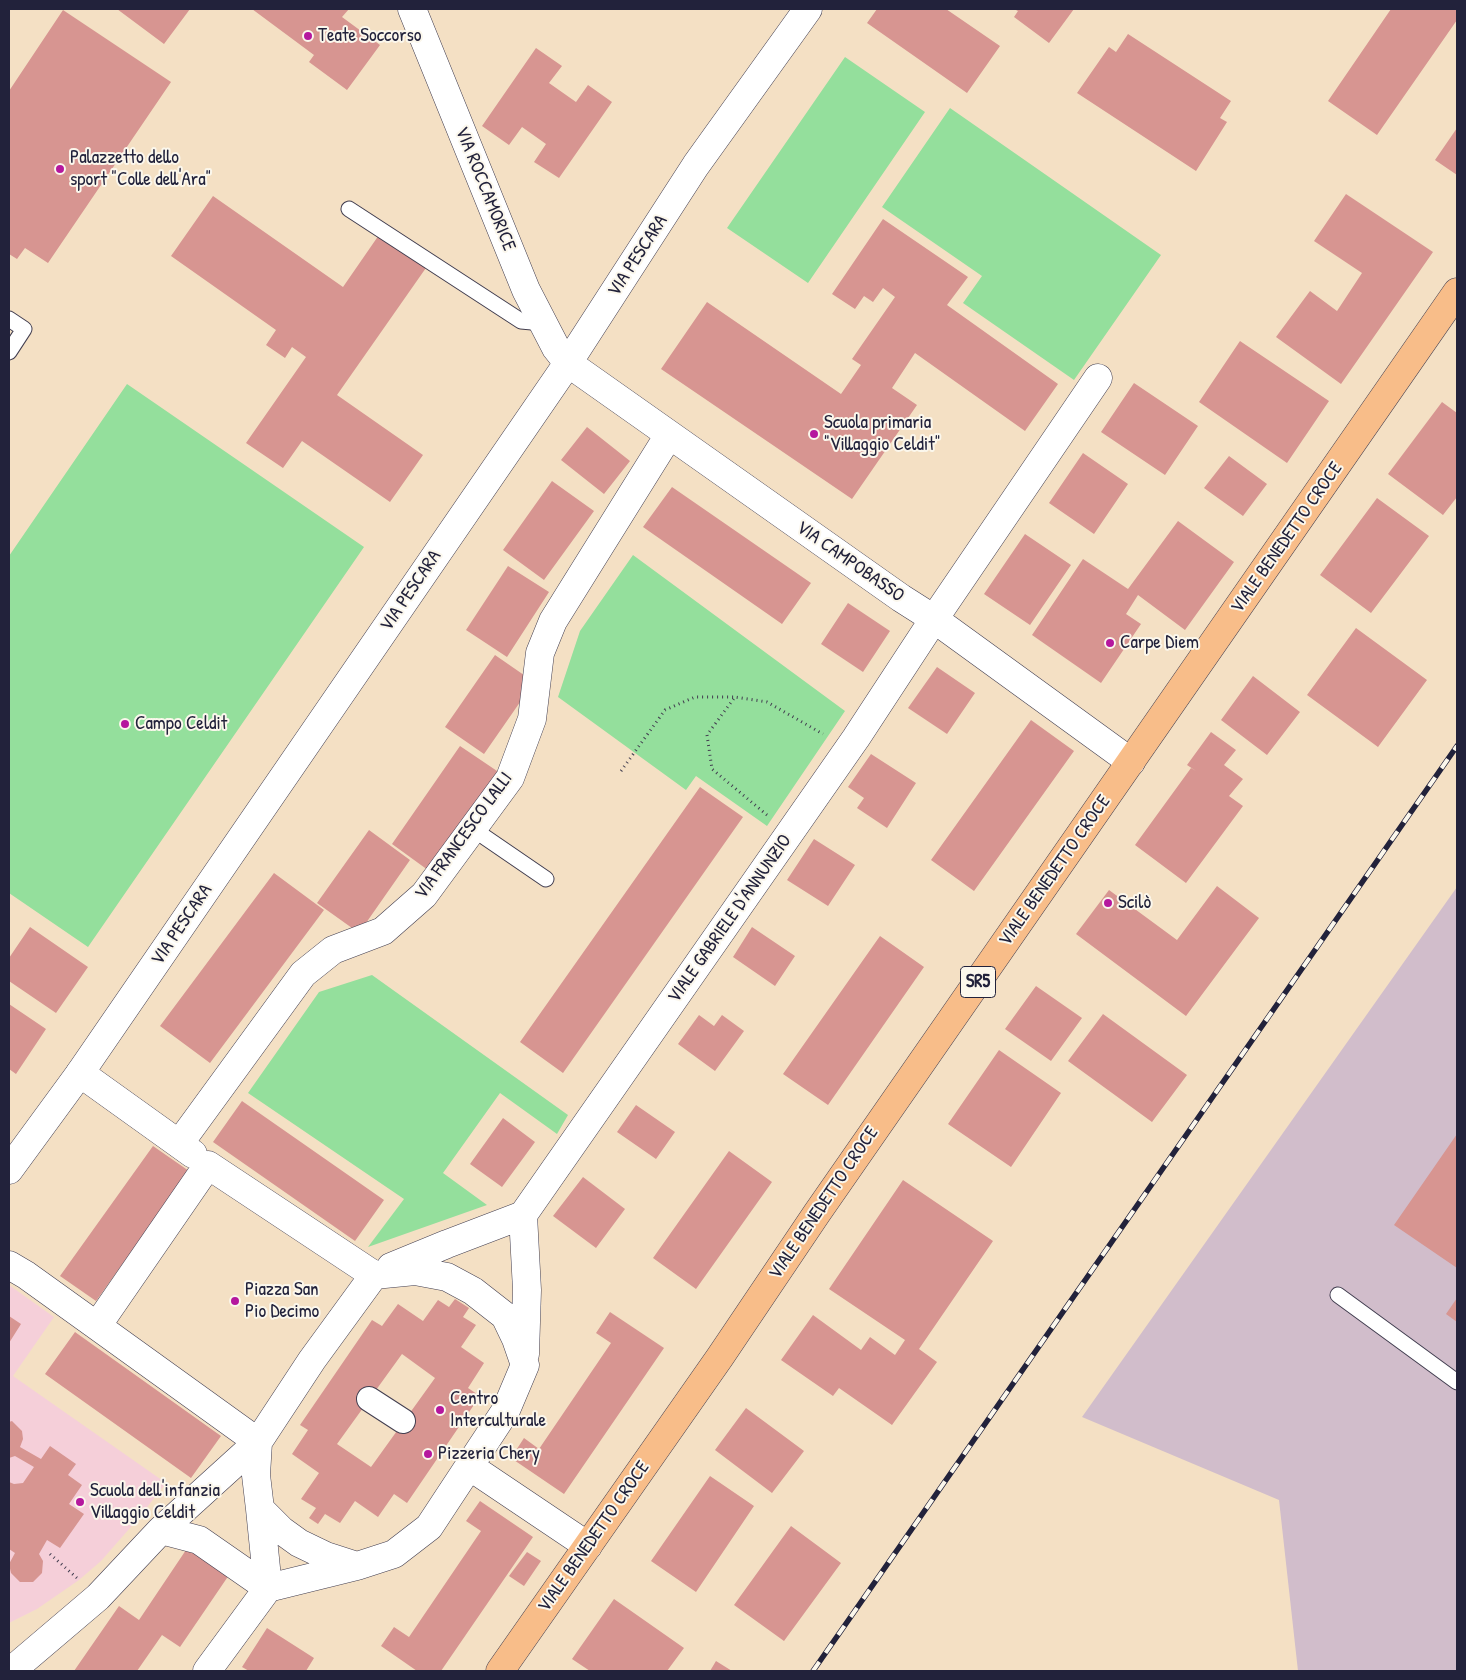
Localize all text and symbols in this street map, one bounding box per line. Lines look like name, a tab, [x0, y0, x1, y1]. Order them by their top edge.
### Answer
place label: Teate Soccorso	[318, 25, 421, 47]
marker: Teate Soccorso	[302, 30, 314, 42]
street label: VIA ROCCAMORICE	[450, 124, 520, 254]
place label: Palazzetto dello sport "Colle dell'Ara"	[70, 147, 211, 191]
marker: Palazzetto dello sport "Colle dell'Ara"	[54, 163, 66, 175]
street label: VIA PESCARA	[603, 211, 673, 301]
place label: Scuola primaria "Villaggio Celdit"	[824, 412, 941, 456]
marker: Scuola primaria "Villaggio Celdit"	[808, 428, 820, 440]
street label: VIALE BENEDETTO CROCE	[1226, 458, 1348, 618]
street label: VIA CAMPOBASSO	[792, 516, 908, 608]
street label: VIA PESCARA	[376, 546, 446, 636]
place label: Carpe Diem	[1120, 632, 1199, 654]
marker: Carpe Diem	[1104, 637, 1116, 649]
place label: Campo Celdit	[135, 713, 227, 735]
marker: Campo Celdit	[119, 718, 131, 730]
street label: VIA FRANCESCO LALLI	[410, 768, 518, 904]
street label: VIALE BENEDETTO CROCE	[994, 791, 1116, 951]
street label: VIALE GABRIELE D'ANNUNZIO	[663, 830, 797, 1008]
street label: VIA PESCARA	[147, 880, 217, 970]
place label: Scilò	[1118, 892, 1151, 914]
marker: Scilò	[1102, 897, 1114, 909]
road number: SR5	[960, 966, 996, 998]
street label: VIALE BENEDETTO CROCE	[764, 1122, 884, 1284]
place label: Piazza San Pio Decimo	[245, 1279, 319, 1323]
marker: Piazza San Pio Decimo	[229, 1295, 241, 1307]
place label: Centro Interculturale	[450, 1388, 546, 1432]
marker: Centro Interculturale	[434, 1404, 446, 1416]
place label: Pizzeria Chery	[438, 1443, 540, 1465]
marker: Pizzeria Chery	[422, 1448, 434, 1460]
street label: VIALE BENEDETTO CROCE	[533, 1457, 655, 1617]
place label: Scuola dell'infanzia Villaggio Celdit	[90, 1480, 220, 1524]
marker: Scuola dell'infanzia Villaggio Celdit	[74, 1496, 86, 1508]

